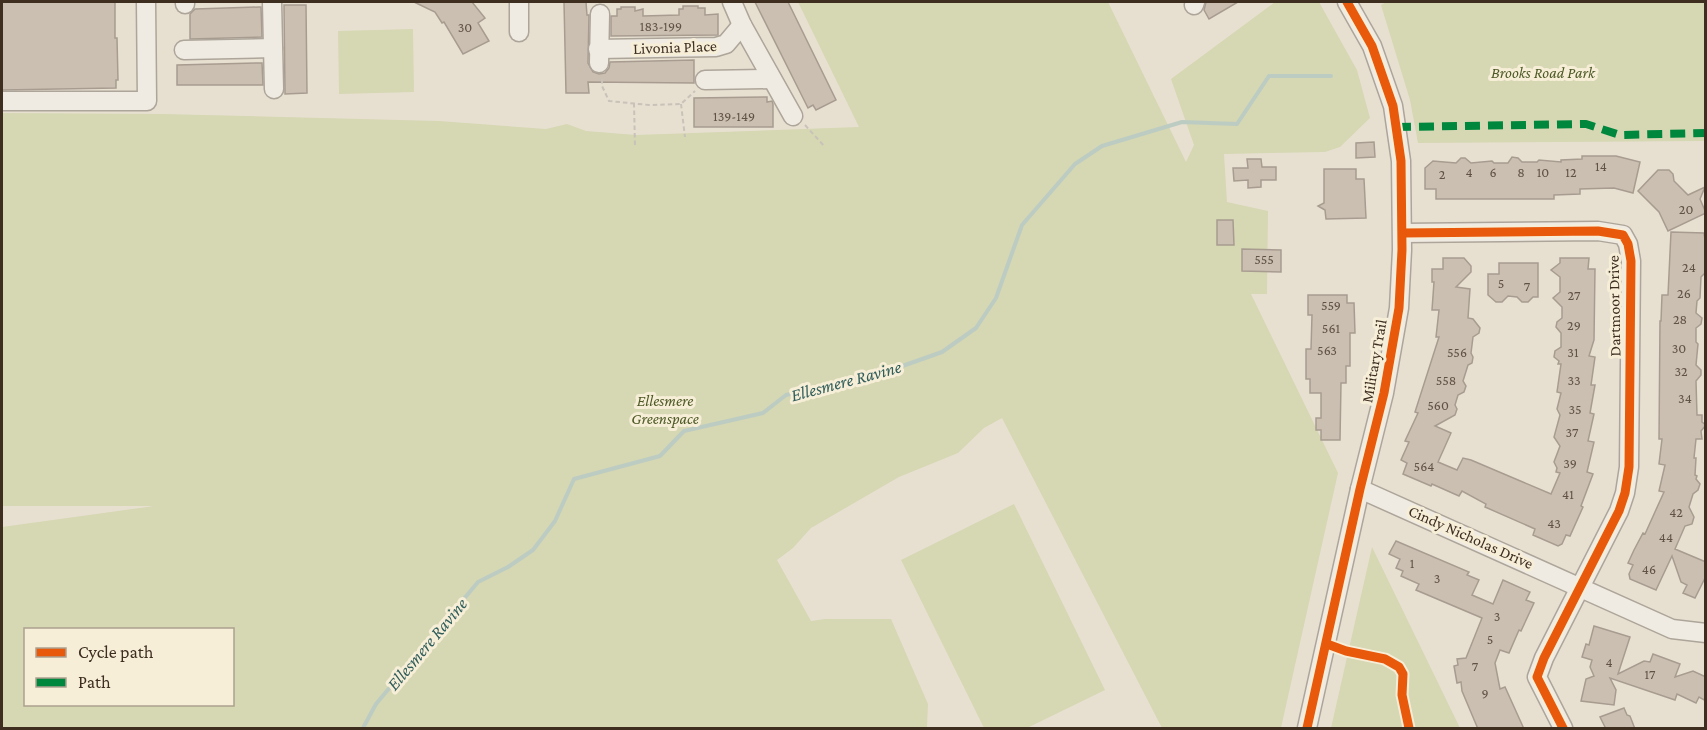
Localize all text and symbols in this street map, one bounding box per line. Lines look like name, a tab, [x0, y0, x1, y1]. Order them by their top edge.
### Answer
house number: 183-199	[640, 18, 682, 34]
house number: 30	[458, 19, 472, 35]
street label: Livonia Place	[633, 37, 717, 57]
park label: Brooks Road Park	[1491, 64, 1596, 81]
house number: 139-149	[713, 108, 755, 124]
house number: 14	[1595, 158, 1607, 174]
house number: 4	[1465, 164, 1473, 180]
house number: 6	[1489, 164, 1497, 180]
house number: 8	[1517, 164, 1525, 180]
house number: 10	[1537, 164, 1549, 180]
house number: 12	[1565, 164, 1577, 180]
house number: 2	[1439, 166, 1446, 182]
house number: 20	[1679, 201, 1693, 217]
house number: 555	[1254, 251, 1274, 267]
street label: Dartmoor Drive	[1605, 255, 1623, 357]
house number: 24	[1682, 259, 1696, 275]
house number: 5	[1498, 275, 1504, 291]
house number: 7	[1524, 278, 1531, 294]
house number: 26	[1677, 285, 1691, 301]
house number: 27	[1568, 287, 1581, 303]
house number: 559	[1321, 297, 1341, 313]
house number: 28	[1673, 311, 1687, 327]
house number: 29	[1567, 317, 1581, 333]
street label: Military Trail	[1358, 318, 1391, 404]
house number: 561	[1322, 320, 1341, 336]
house number: 30	[1672, 340, 1686, 356]
house number: 563	[1317, 342, 1337, 358]
house number: 556	[1447, 344, 1467, 360]
house number: 31	[1567, 344, 1579, 360]
water label: Ellesmere Ravine	[789, 357, 904, 405]
house number: 32	[1674, 363, 1688, 379]
house number: 558	[1436, 372, 1456, 388]
house number: 33	[1567, 372, 1581, 388]
house number: 34	[1678, 390, 1692, 406]
park label: Ellesmere Greenspace	[631, 392, 699, 428]
house number: 560	[1427, 397, 1449, 413]
house number: 35	[1568, 401, 1582, 417]
house number: 37	[1566, 424, 1579, 440]
house number: 39	[1563, 455, 1577, 471]
house number: 564	[1414, 458, 1434, 474]
house number: 41	[1562, 486, 1574, 502]
street label: Cindy Nicholas Drive	[1406, 502, 1536, 573]
house number: 42	[1669, 504, 1683, 520]
house number: 43	[1547, 515, 1561, 531]
house number: 44	[1659, 529, 1673, 545]
house number: 1	[1410, 555, 1415, 571]
house number: 46	[1642, 561, 1656, 577]
house number: 3	[1434, 570, 1440, 586]
water label: Ellesmere Ravine	[383, 594, 471, 694]
house number: 3	[1494, 608, 1500, 624]
legend	[24, 628, 234, 706]
house number: 5	[1487, 631, 1493, 647]
text: Cycle path	[78, 642, 154, 662]
house number: 4	[1605, 654, 1613, 670]
house number: 7	[1472, 658, 1479, 674]
house number: 17	[1644, 666, 1656, 682]
text: Path	[78, 672, 111, 692]
house number: 9	[1481, 685, 1489, 701]

